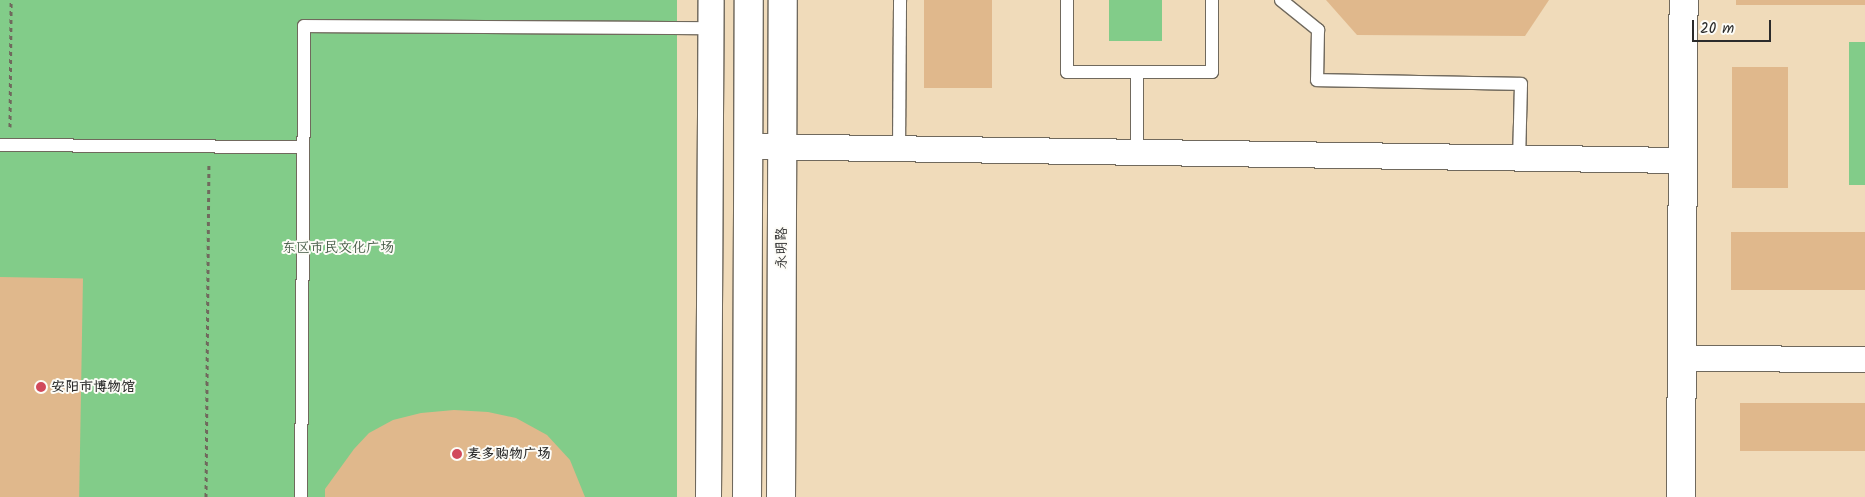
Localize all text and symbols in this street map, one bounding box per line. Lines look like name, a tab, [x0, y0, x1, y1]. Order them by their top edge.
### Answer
scale bar	[1695, 10, 1774, 42]
text: 20 m	[1700, 17, 1734, 41]
street label: 永明路	[774, 227, 790, 269]
park label: 东区市民文化广场	[282, 240, 394, 256]
place label: 安阳市博物馆	[51, 379, 135, 395]
marker: 安阳市博物馆	[35, 381, 47, 393]
place label: 麦多购物广场	[467, 446, 551, 462]
marker: 麦多购物广场	[451, 448, 463, 460]

